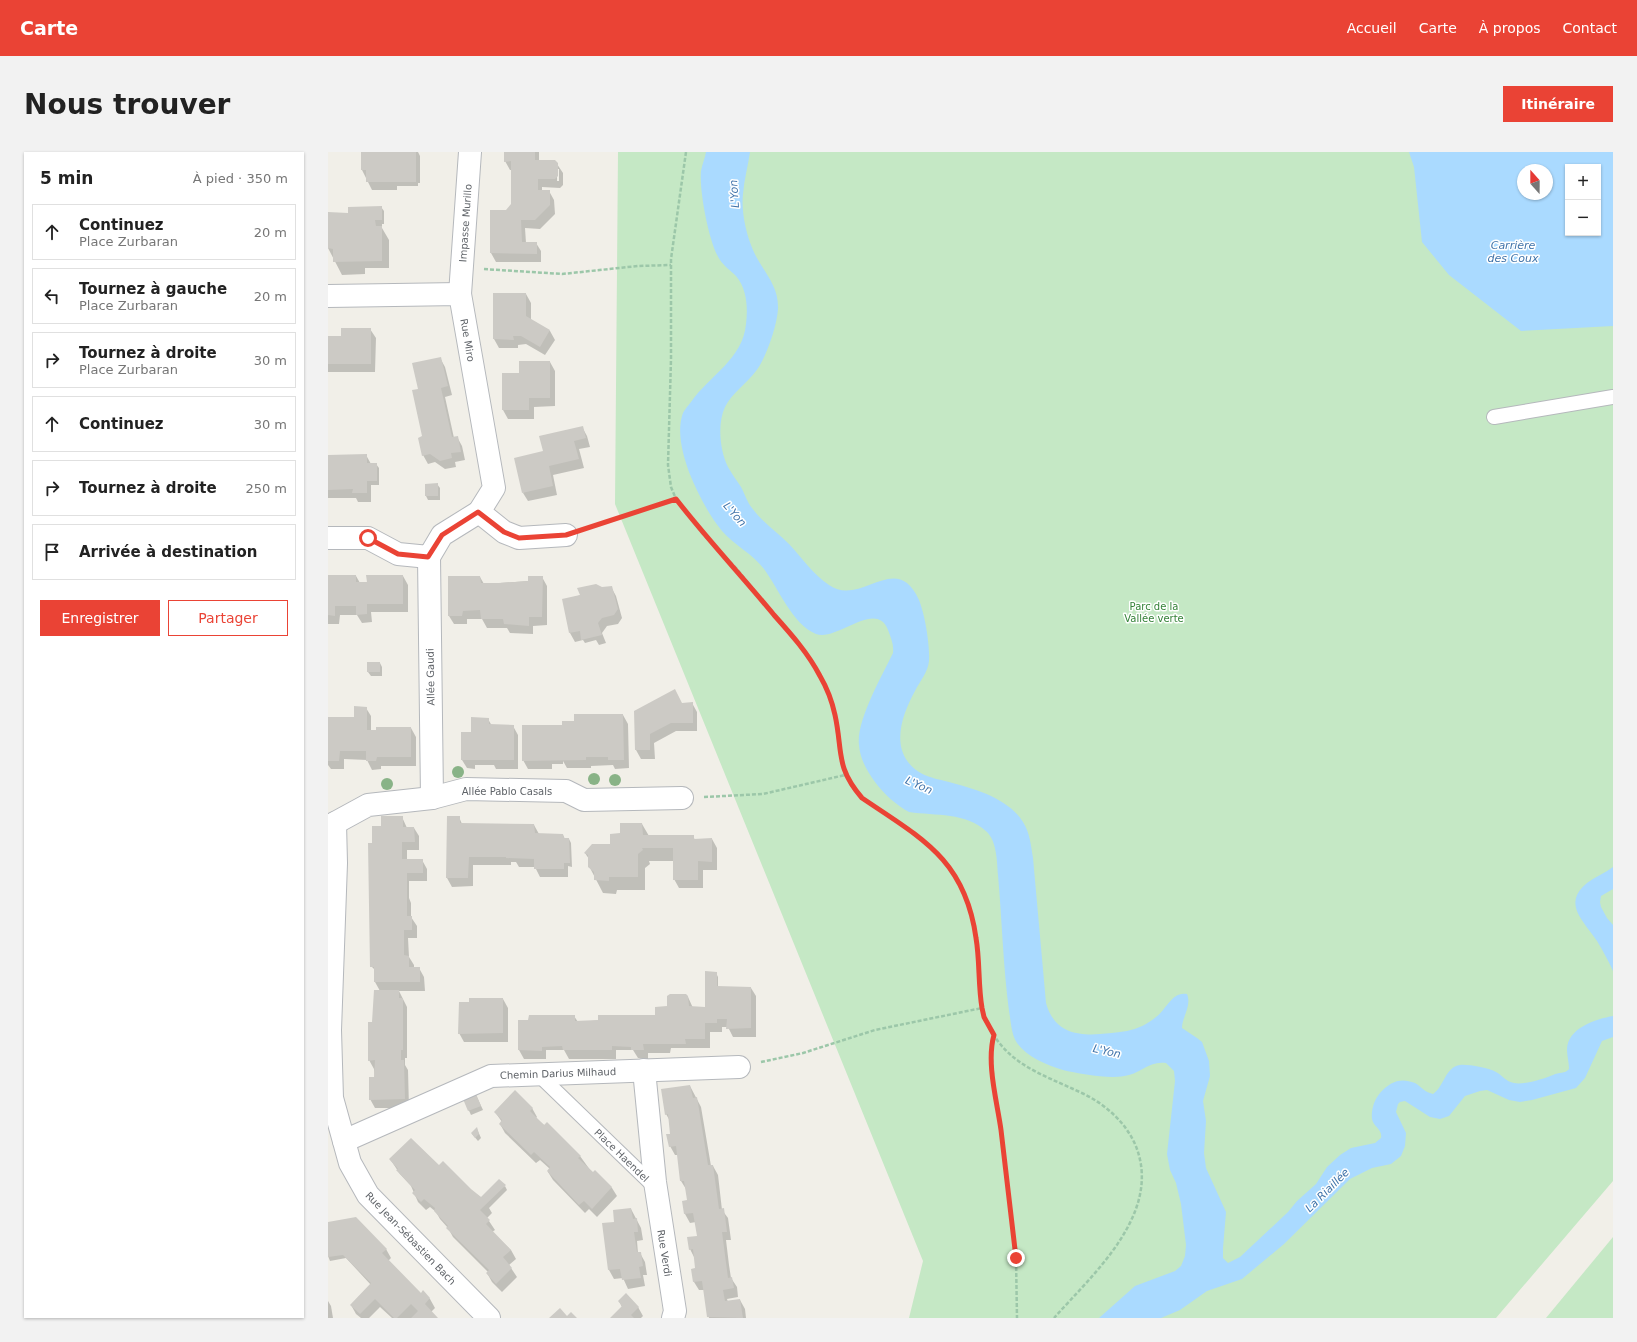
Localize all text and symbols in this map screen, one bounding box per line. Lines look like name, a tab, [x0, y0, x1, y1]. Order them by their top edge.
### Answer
text: Carte	[20, 17, 78, 39]
text: Accueil	[1347, 20, 1397, 36]
text: Carte	[1419, 20, 1457, 36]
text: À propos	[1479, 20, 1541, 36]
text: Contact	[1563, 20, 1617, 36]
button: Itinéraire	[1503, 86, 1613, 122]
text: Nous trouver	[24, 88, 230, 121]
north arrow	[1517, 164, 1553, 200]
map controls	[1565, 164, 1601, 236]
button: +	[1565, 164, 1601, 200]
text: 5 min	[40, 168, 93, 188]
text: À pied · 350 m	[193, 171, 288, 186]
water label: L'Yon	[727, 179, 742, 209]
street label: Impasse Murillo	[457, 184, 474, 263]
button: −	[1565, 200, 1601, 236]
text: Continuez	[79, 216, 164, 234]
icon: ahead	[41, 221, 63, 243]
text: 20 m	[254, 225, 287, 240]
text: Place Zurbaran	[79, 234, 178, 249]
water label: Carrière des Coux	[1488, 239, 1539, 265]
text: Tournez à gauche	[79, 280, 227, 298]
icon: left	[41, 285, 63, 307]
text: 20 m	[254, 289, 287, 304]
text: Place Zurbaran	[79, 298, 178, 313]
street label: Rue Miro	[458, 318, 477, 363]
text: Tournez à droite	[79, 344, 217, 362]
icon: right	[41, 349, 63, 371]
text: 30 m	[254, 353, 287, 368]
text: Place Zurbaran	[79, 362, 178, 377]
icon: ahead	[41, 413, 63, 435]
text: Continuez	[79, 415, 164, 433]
text: 30 m	[254, 417, 287, 432]
icon: right	[41, 477, 63, 499]
text: Tournez à droite	[79, 479, 217, 497]
text: 250 m	[245, 481, 287, 496]
water label: L'Yon	[720, 499, 749, 529]
route start	[359, 529, 377, 547]
icon: arrive	[41, 541, 63, 563]
text: Arrivée à destination	[79, 543, 257, 561]
button: Enregistrer	[40, 600, 160, 636]
button: Partager	[168, 600, 288, 636]
park label: Parc de la Vallée verte	[1124, 601, 1184, 624]
street label: Allée Gaudi	[425, 648, 436, 706]
water label: L'Yon	[903, 774, 934, 797]
street label: Allée Pablo Casals	[462, 786, 552, 797]
water label: L'Yon	[1092, 1042, 1122, 1061]
street label: Chemin Darius Milhaud	[500, 1066, 616, 1081]
street label: Place Haendel	[592, 1127, 651, 1184]
water label: La Riaillée	[1303, 1166, 1352, 1215]
street label: Rue Jean-Sébastien Bach	[363, 1190, 458, 1287]
street label: Rue Verdi	[655, 1229, 674, 1277]
route end	[1007, 1249, 1025, 1267]

